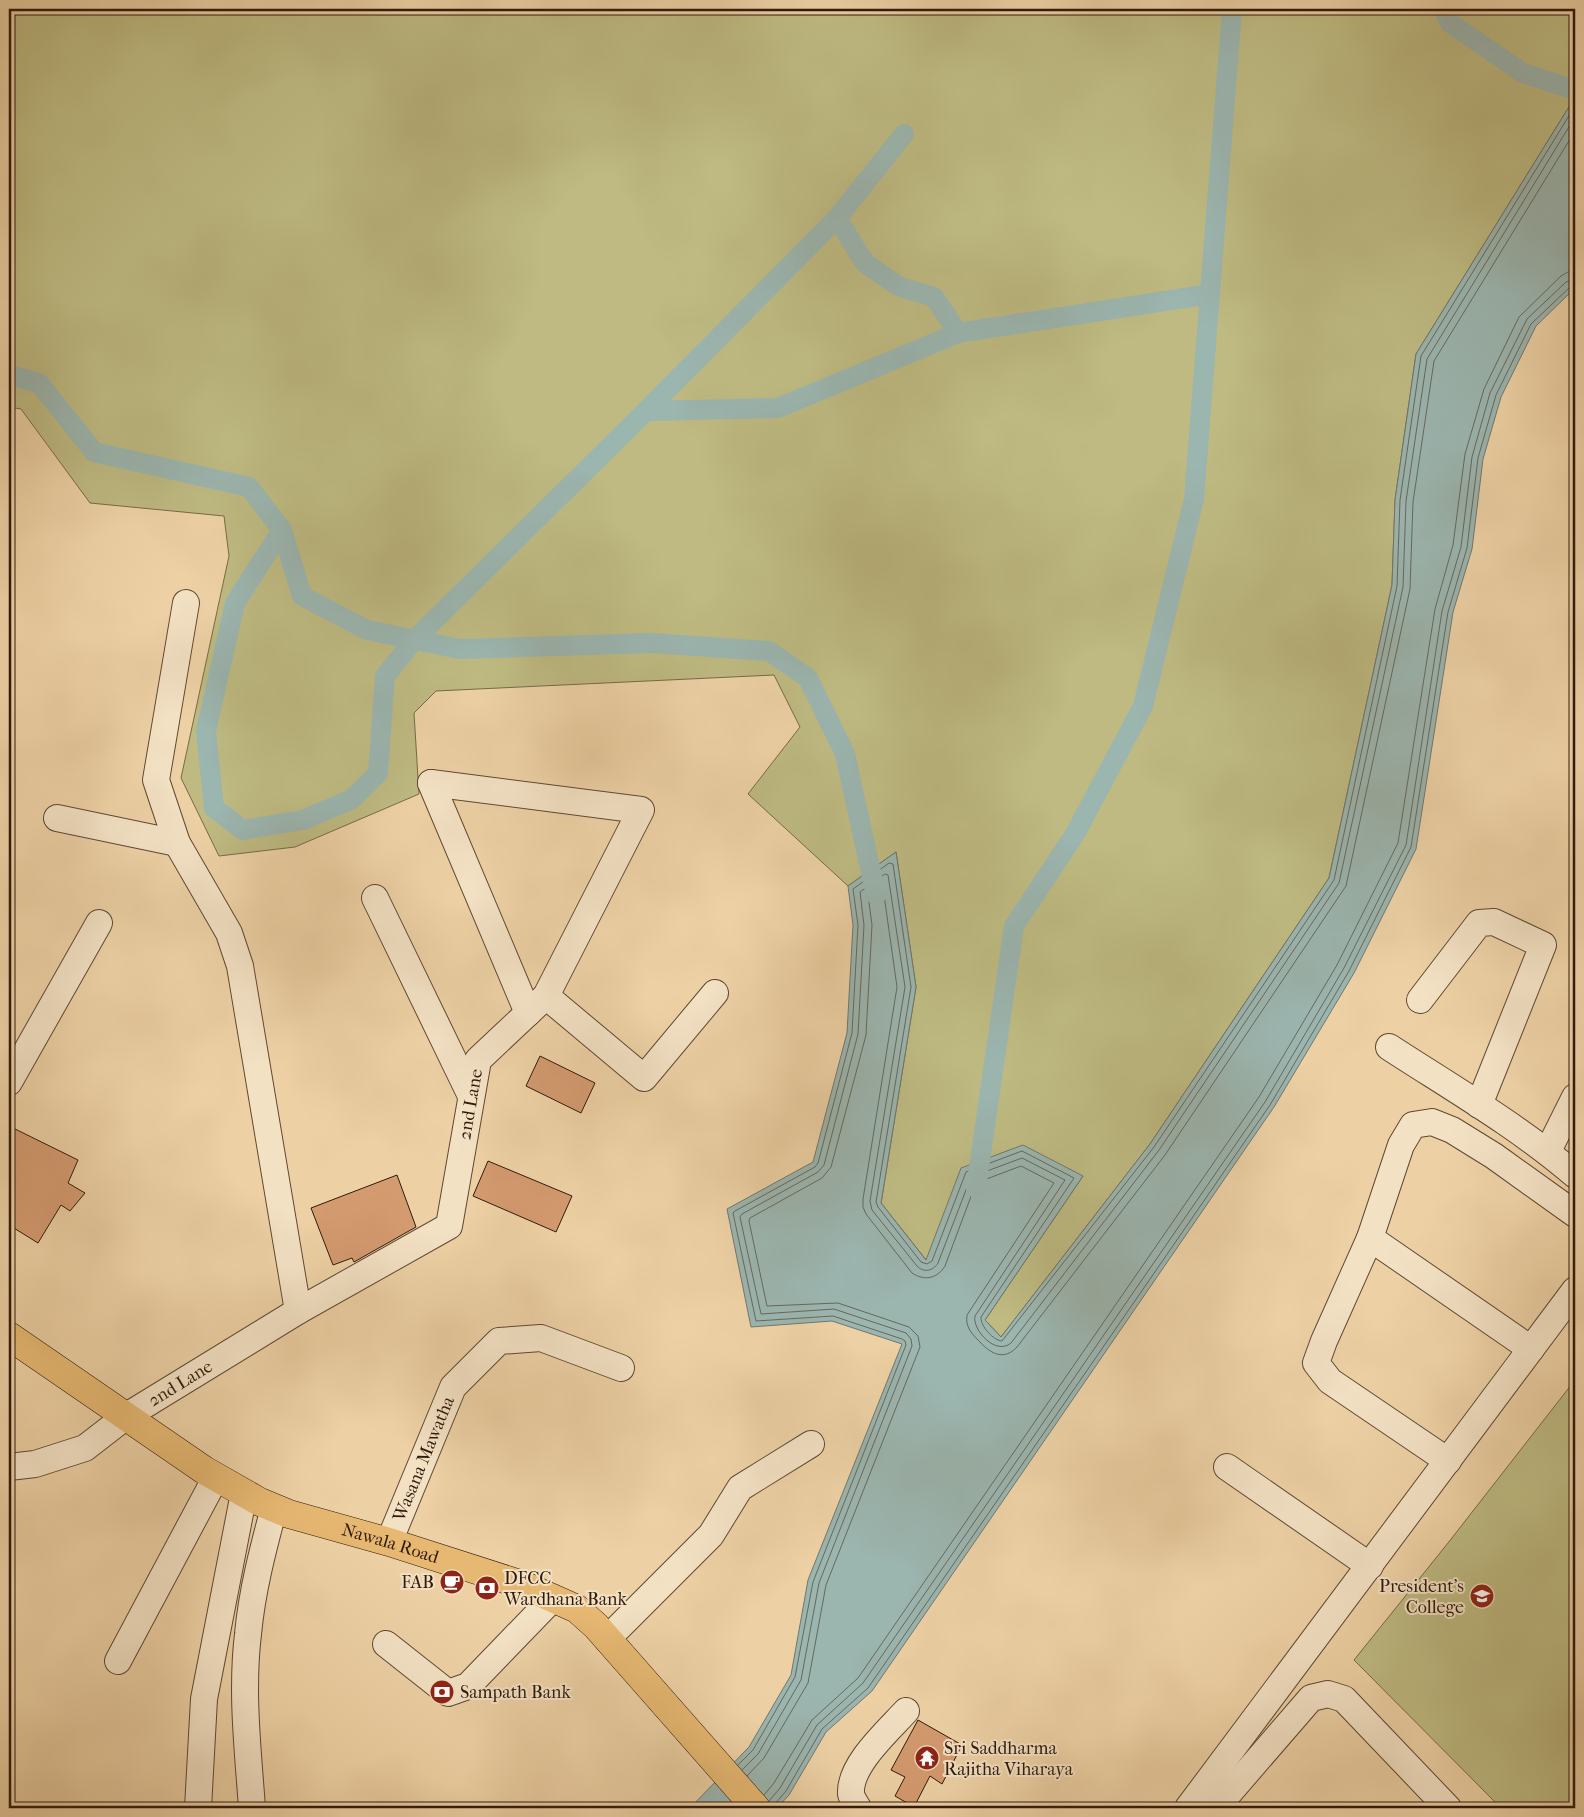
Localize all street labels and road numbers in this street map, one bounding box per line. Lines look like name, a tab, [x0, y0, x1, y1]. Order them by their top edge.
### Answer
street label: 2nd Lane	[454, 1067, 487, 1142]
street label: 2nd Lane	[144, 1356, 217, 1411]
street label: Wasana Mawatha	[388, 1393, 459, 1526]
street label: Nawala Road	[339, 1519, 441, 1568]

